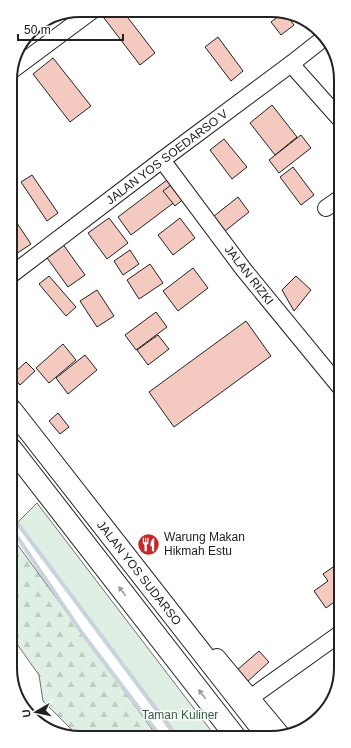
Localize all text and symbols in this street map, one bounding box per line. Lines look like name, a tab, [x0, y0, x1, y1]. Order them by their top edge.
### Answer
scale bar	[18, 16, 123, 42]
text: 50 m	[24, 23, 51, 37]
street label: JALAN YOS SOEDARSO V	[103, 107, 231, 207]
street label: JALAN RIZKI	[222, 243, 276, 307]
street label: JALAN YOS SUDARSO	[94, 518, 184, 628]
place label: Warung Makan Hikmah Estu	[164, 530, 245, 558]
restaurant icon: Warung Makan Hikmah Estu	[136, 531, 162, 557]
one-way arrow	[118, 586, 127, 597]
one-way arrow	[198, 689, 206, 699]
north arrow	[16, 692, 56, 732]
park label: Taman Kuliner	[142, 708, 218, 722]
text: U	[20, 709, 33, 718]

